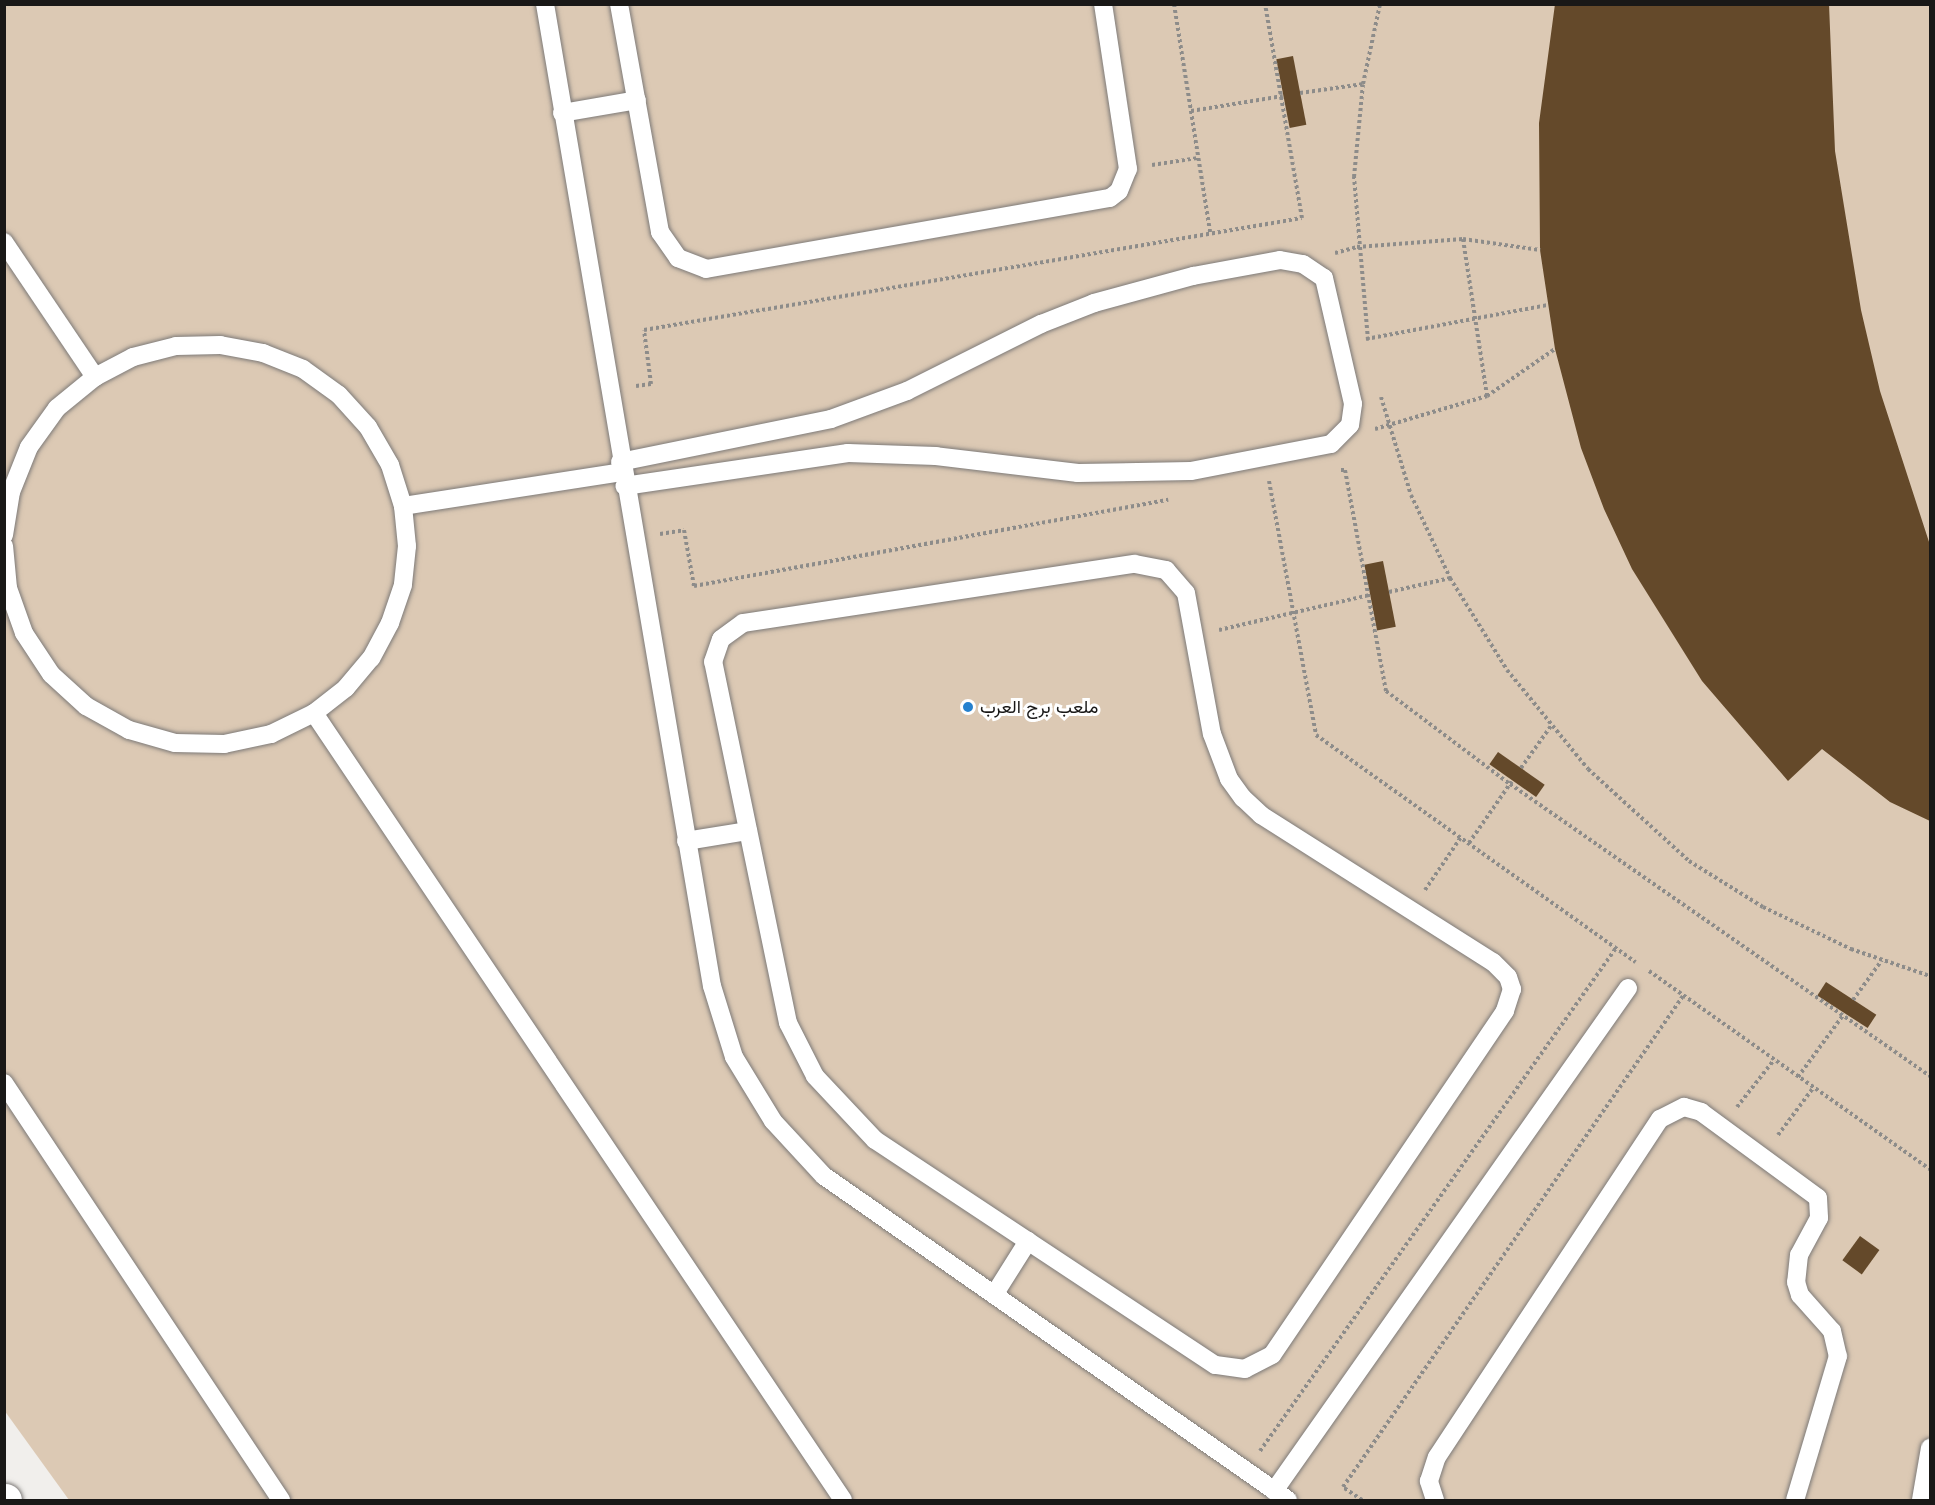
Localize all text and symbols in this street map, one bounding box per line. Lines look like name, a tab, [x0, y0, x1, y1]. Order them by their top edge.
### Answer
place label: ملعب برج العرب	[980, 696, 1098, 718]
marker: ملعب برج العرب	[961, 700, 975, 714]

